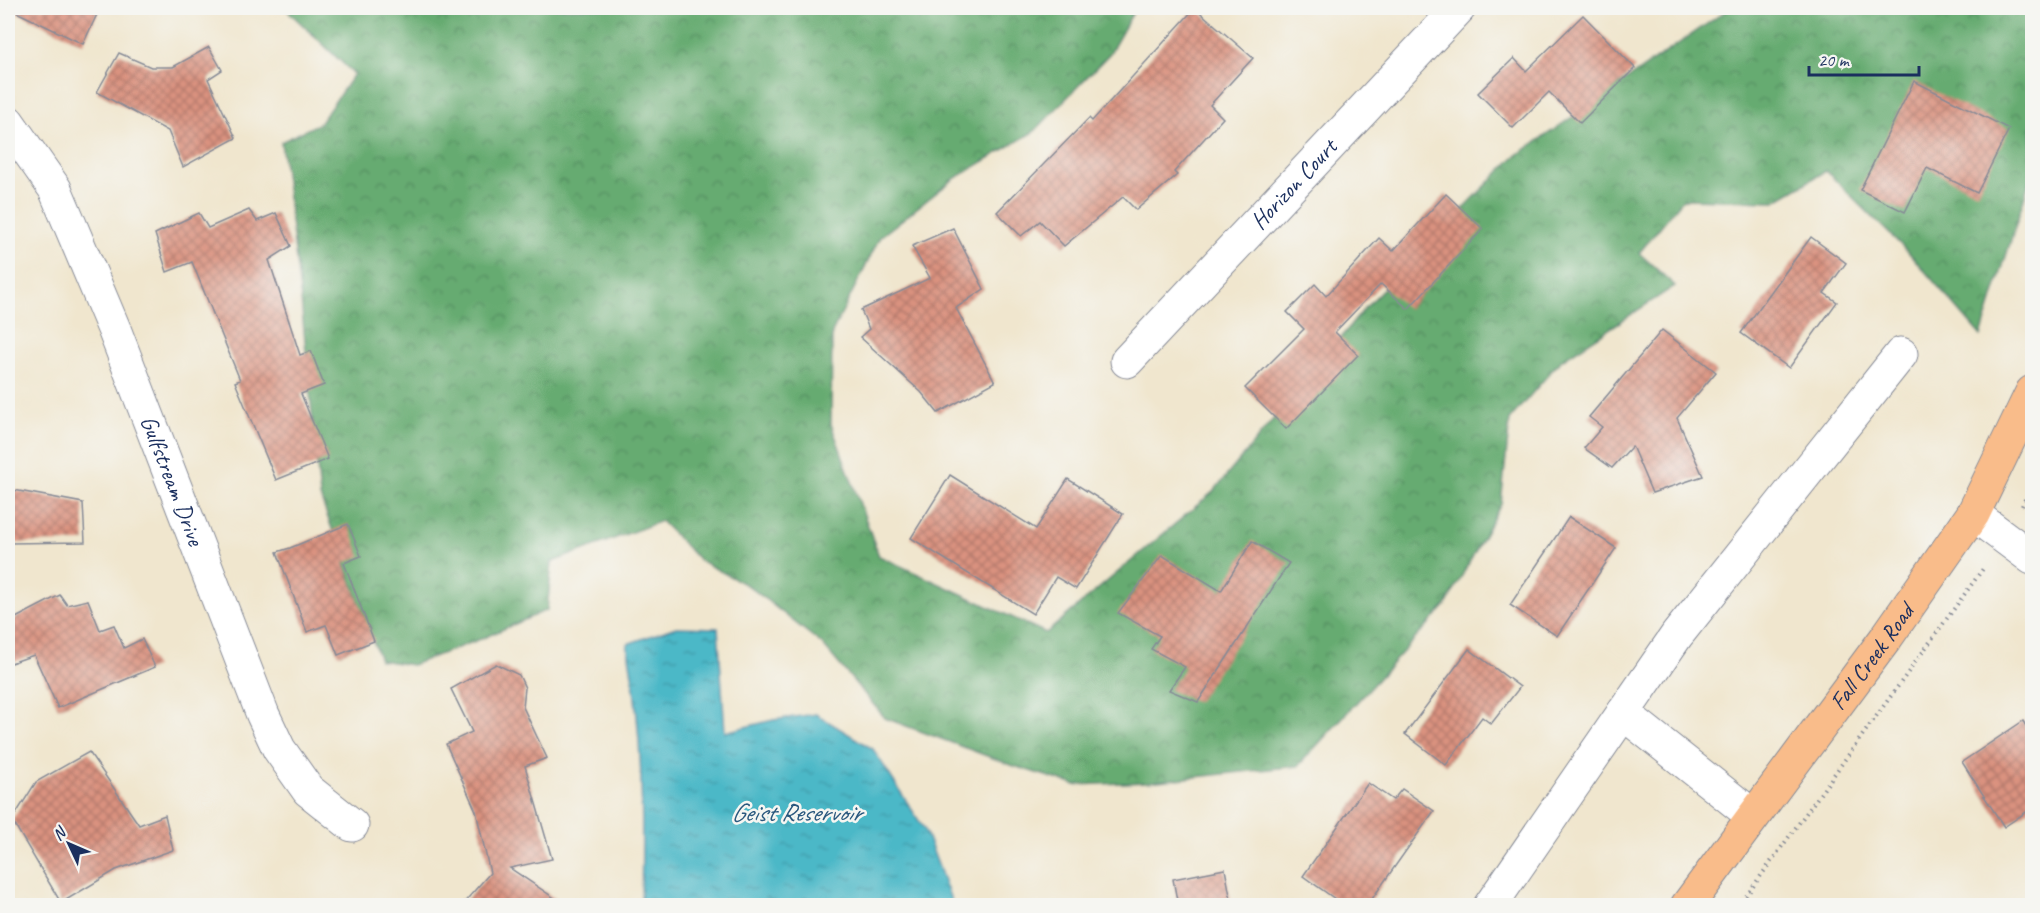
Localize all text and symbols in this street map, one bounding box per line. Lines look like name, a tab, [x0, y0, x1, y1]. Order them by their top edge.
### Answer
scale bar	[1809, 39, 1918, 77]
text: 20 m	[1818, 49, 1851, 71]
street label: Horizon Court	[1244, 131, 1345, 235]
street label: Gulfstream Drive	[134, 411, 212, 552]
street label: Fall Creek Road	[1823, 595, 1922, 716]
water label: Geist Reservoir	[731, 796, 866, 829]
north arrow	[39, 814, 99, 874]
text: N	[48, 822, 72, 845]

